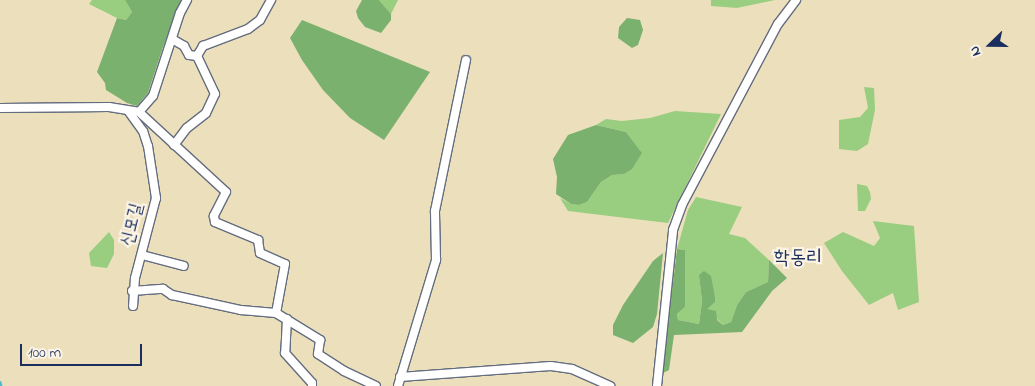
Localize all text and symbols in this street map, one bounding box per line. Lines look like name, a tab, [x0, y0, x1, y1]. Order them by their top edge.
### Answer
north arrow	[965, 20, 1015, 70]
text: N	[964, 42, 987, 59]
street label: 신모길	[117, 201, 149, 249]
district label: 학동리	[774, 246, 822, 270]
scale bar	[22, 334, 145, 366]
text: 100 m	[28, 342, 61, 364]

